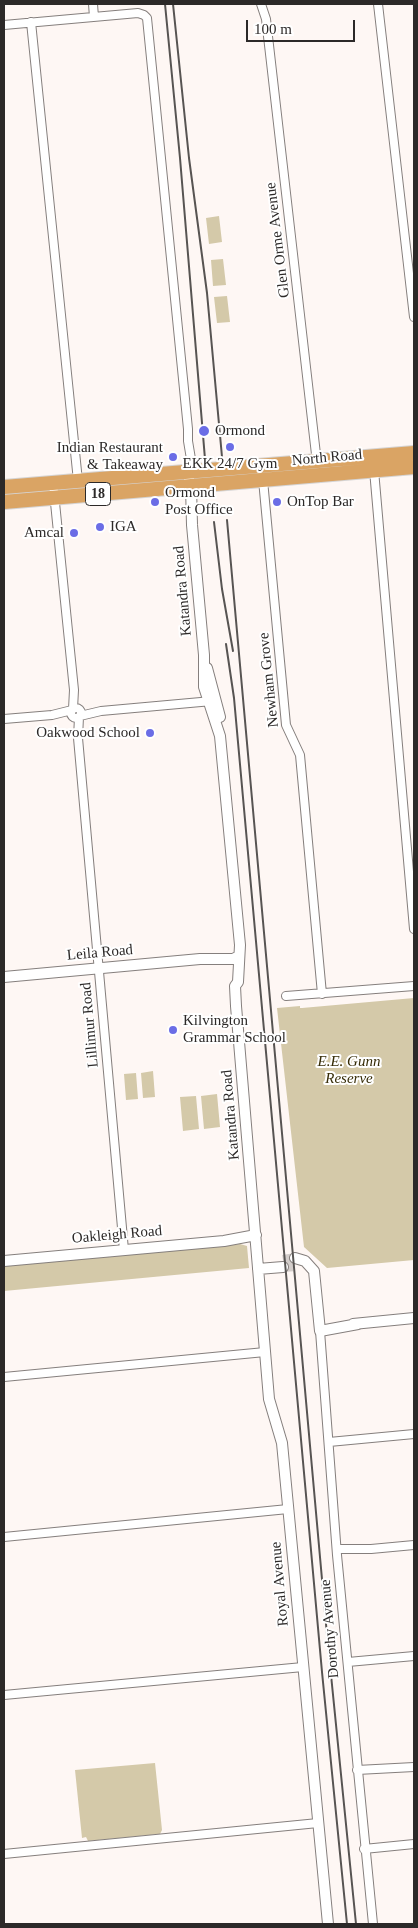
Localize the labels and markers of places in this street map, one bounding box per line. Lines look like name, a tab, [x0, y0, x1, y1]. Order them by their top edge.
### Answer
place label: Ormond	[215, 422, 265, 440]
marker: Ormond	[197, 424, 211, 438]
place label: Indian Restaurant & Takeaway	[57, 439, 163, 474]
marker: EKK 24/7 Gym	[224, 441, 236, 453]
marker: Indian Restaurant & Takeaway	[167, 451, 179, 463]
place label: EKK 24/7 Gym	[183, 455, 277, 473]
place label: Ormond Post Office	[165, 484, 233, 519]
place label: OnTop Bar	[287, 493, 354, 511]
marker: Ormond Post Office	[149, 496, 161, 508]
marker: OnTop Bar	[271, 496, 283, 508]
place label: IGA	[110, 518, 137, 536]
marker: IGA	[94, 521, 106, 533]
place label: Amcal	[24, 524, 64, 542]
marker: Amcal	[68, 527, 80, 539]
place label: Oakwood School	[36, 724, 140, 742]
marker: Oakwood School	[144, 727, 156, 739]
place label: Kilvington Grammar School	[183, 1012, 286, 1047]
marker: Kilvington Grammar School	[167, 1024, 179, 1036]

